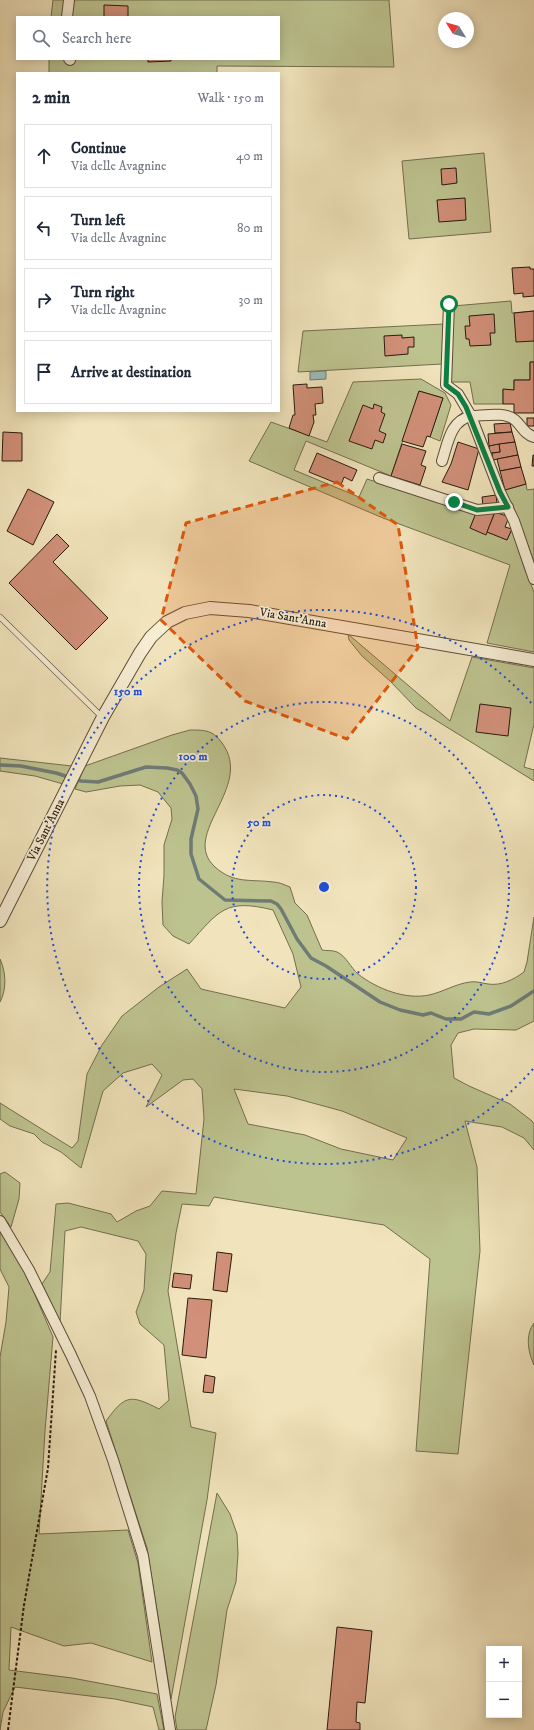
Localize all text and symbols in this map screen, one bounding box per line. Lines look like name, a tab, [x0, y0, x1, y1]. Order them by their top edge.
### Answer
north arrow	[438, 12, 474, 48]
search box	[16, 16, 280, 60]
icon: search	[30, 27, 52, 49]
text: Search here	[62, 29, 131, 48]
text: 2 min	[32, 87, 70, 109]
text: Walk · 150 m	[198, 90, 264, 106]
text: Continue	[71, 139, 126, 158]
icon: ahead	[33, 145, 55, 167]
text: 40 m	[236, 148, 263, 164]
text: Via delle Avagnine	[71, 158, 166, 174]
text: Turn left	[71, 211, 125, 230]
icon: left	[33, 217, 55, 239]
text: 80 m	[237, 220, 263, 236]
text: Via delle Avagnine	[71, 230, 166, 246]
text: Turn right	[71, 283, 134, 302]
icon: right	[33, 289, 55, 311]
text: 30 m	[239, 292, 263, 308]
route start	[440, 295, 458, 313]
text: Via delle Avagnine	[71, 302, 166, 318]
icon: arrive	[33, 361, 55, 383]
text: Arrive at destination	[71, 363, 191, 382]
route end	[445, 493, 463, 511]
street label: Via Sant'Anna	[257, 605, 328, 631]
text: 150 m	[114, 684, 142, 699]
text: 100 m	[179, 749, 207, 764]
street label: Via Sant'Anna	[24, 796, 68, 864]
text: 50 m	[246, 815, 271, 830]
centre of rings	[317, 880, 331, 894]
map controls	[486, 1646, 522, 1718]
button: +	[486, 1646, 522, 1682]
button: −	[486, 1682, 522, 1718]

